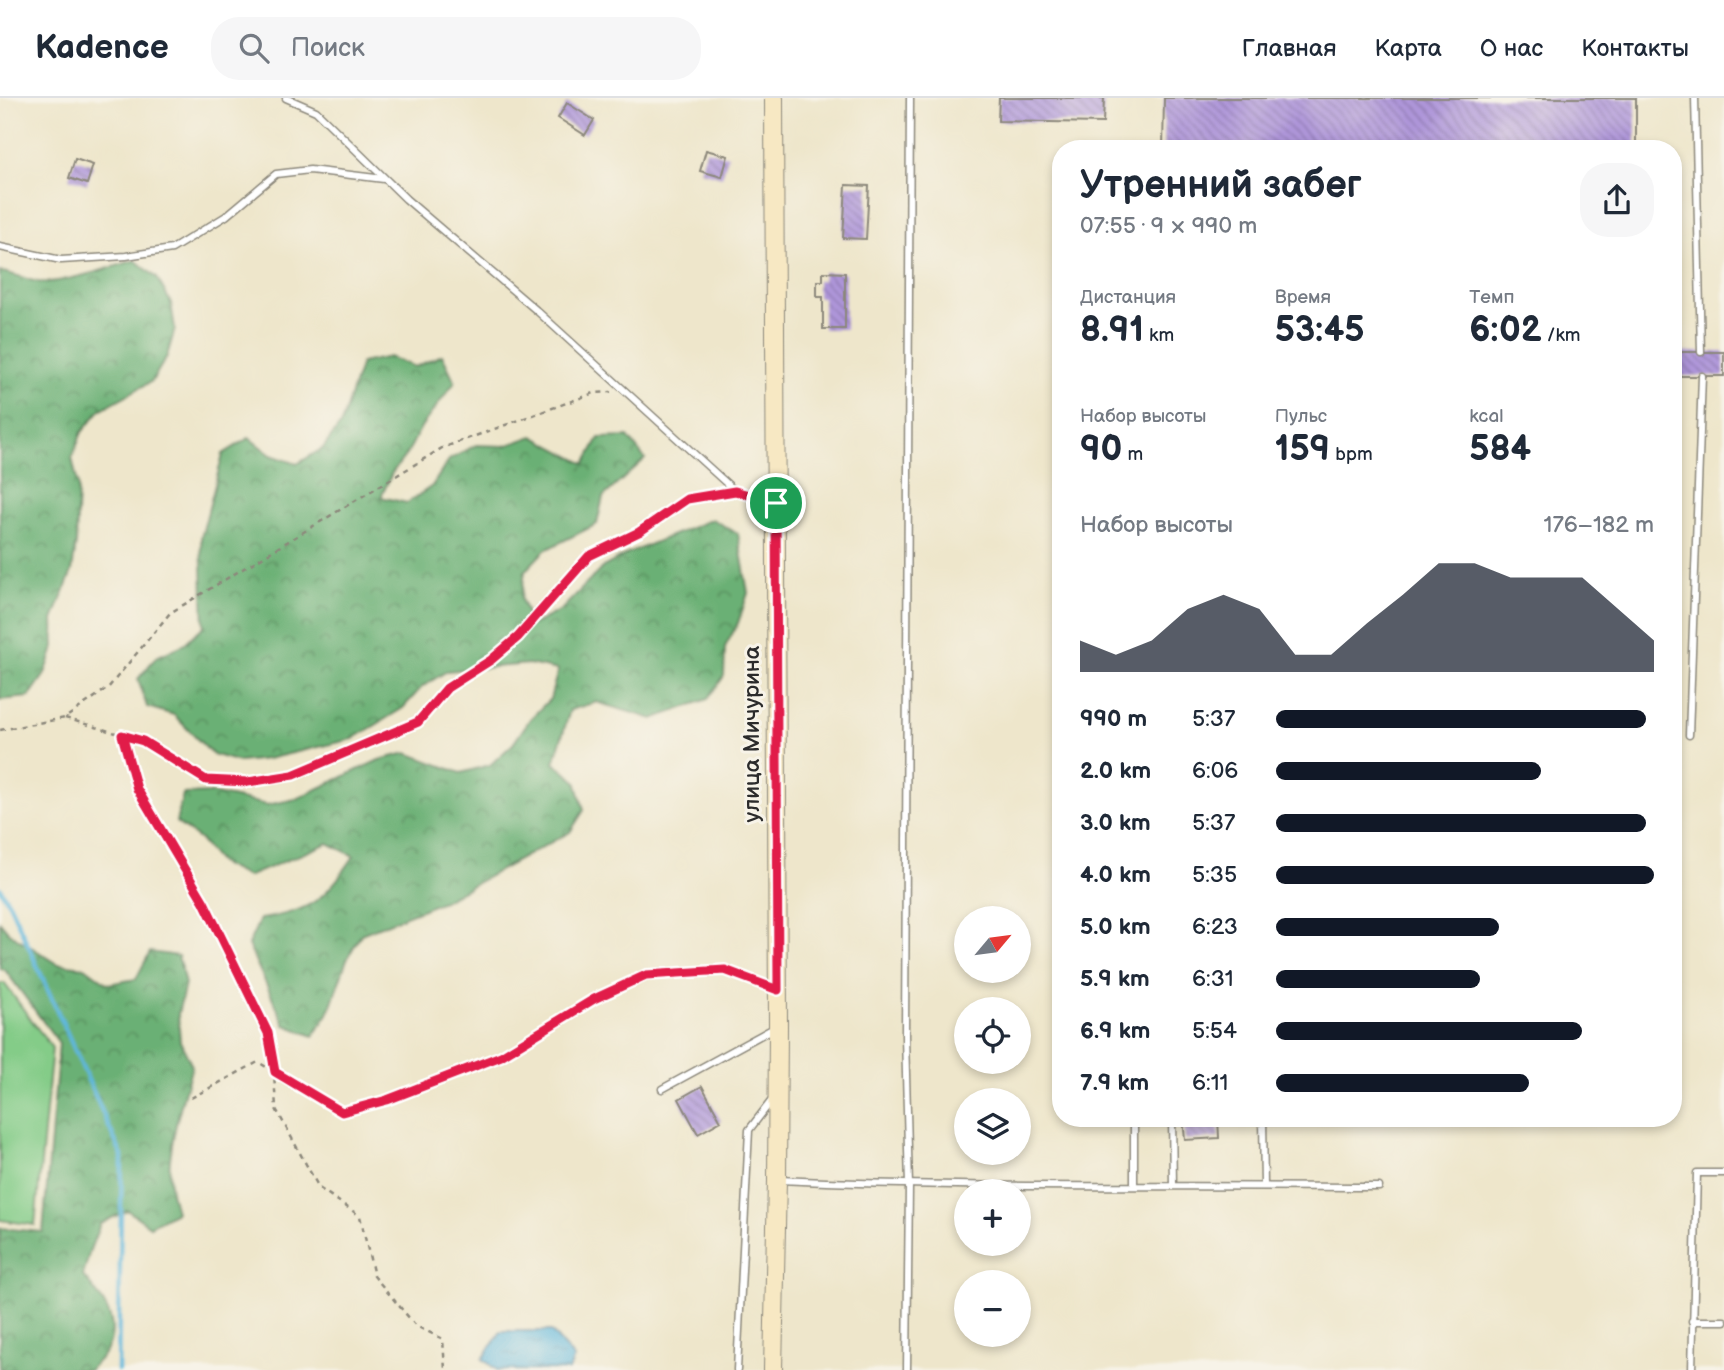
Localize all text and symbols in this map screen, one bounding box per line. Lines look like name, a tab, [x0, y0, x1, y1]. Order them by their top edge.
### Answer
search box	[211, 17, 701, 80]
text: Kadence	[35, 28, 169, 68]
icon: search	[235, 29, 273, 67]
text: Поиск	[291, 33, 365, 64]
text: Главная	[1242, 34, 1336, 63]
text: Карта	[1374, 34, 1442, 63]
text: О нас	[1480, 34, 1543, 63]
text: Контакты	[1581, 34, 1689, 63]
text: Утренний забег	[1080, 163, 1362, 208]
button: share	[1580, 163, 1654, 237]
text: 07:55 · 9 × 990 m	[1080, 212, 1257, 240]
text: Дистанция	[1080, 286, 1176, 309]
text: Время	[1275, 286, 1331, 309]
text: Темп	[1469, 286, 1514, 309]
text: 8.91	[1080, 309, 1144, 352]
text: 53:45	[1275, 309, 1365, 352]
text: 6:02	[1469, 309, 1542, 352]
text: km	[1144, 324, 1174, 347]
text: /km	[1542, 324, 1580, 347]
text: Набор высоты	[1080, 405, 1206, 428]
text: Пульс	[1275, 405, 1327, 428]
text: kcal	[1469, 405, 1503, 428]
text: 90	[1080, 428, 1122, 471]
text: 159	[1275, 428, 1330, 471]
text: 584	[1469, 428, 1531, 471]
text: m	[1122, 443, 1143, 466]
text: bpm	[1330, 443, 1373, 466]
pin	[746, 473, 806, 533]
icon: arrive	[757, 484, 795, 522]
text: Набор высоты	[1080, 511, 1233, 539]
text: 176–182 m	[1543, 511, 1654, 539]
street label: улица Мичурина	[738, 645, 766, 822]
text: 990 m	[1080, 705, 1147, 733]
text: 5:37	[1192, 705, 1235, 733]
text: 2.0 km	[1080, 757, 1151, 785]
text: 6:06	[1192, 757, 1238, 785]
text: 3.0 km	[1080, 809, 1151, 837]
text: 5:37	[1192, 809, 1235, 837]
text: 4.0 km	[1080, 861, 1151, 889]
text: 5:35	[1192, 861, 1237, 889]
north arrow	[954, 906, 1031, 984]
map controls	[954, 906, 1031, 1347]
text: 5.0 km	[1080, 913, 1151, 941]
text: 6:23	[1192, 913, 1238, 941]
text: 5.9 km	[1080, 965, 1150, 993]
text: 6:31	[1192, 965, 1234, 993]
button: locate	[954, 997, 1031, 1074]
text: 6.9 km	[1080, 1017, 1150, 1045]
text: 5:54	[1192, 1017, 1237, 1045]
text: 7.9 km	[1080, 1069, 1149, 1097]
text: 6:11	[1192, 1069, 1229, 1097]
button: layers	[954, 1088, 1031, 1165]
button: +	[954, 1179, 1031, 1256]
button: −	[954, 1270, 1031, 1347]

